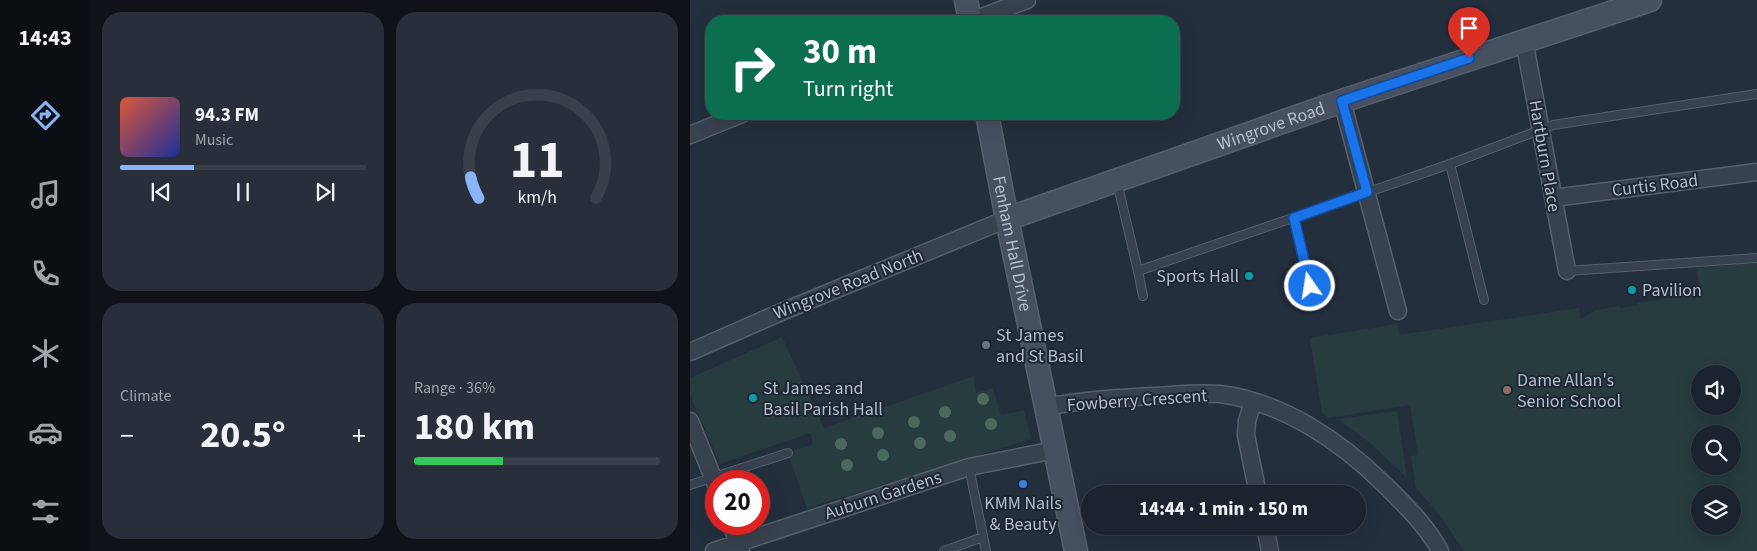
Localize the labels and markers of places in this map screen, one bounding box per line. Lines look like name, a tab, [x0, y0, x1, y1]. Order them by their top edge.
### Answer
pin	[1448, 7, 1490, 58]
place label: Sports Hall	[1156, 264, 1239, 289]
marker: Sports Hall	[1243, 270, 1255, 282]
place label: Pavilion	[1642, 278, 1702, 303]
marker: Pavilion	[1626, 284, 1638, 296]
place label: St James and St Basil	[996, 323, 1084, 369]
marker: St James and St Basil	[980, 339, 992, 351]
place label: Dame Allan's Senior School	[1517, 368, 1621, 414]
place label: St James and Basil Parish Hall	[763, 376, 883, 422]
marker: Dame Allan's Senior School	[1501, 384, 1513, 396]
marker: St James and Basil Parish Hall	[747, 392, 759, 404]
marker: KMM Nails & Beauty	[1017, 478, 1029, 490]
place label: KMM Nails & Beauty	[984, 491, 1062, 537]

